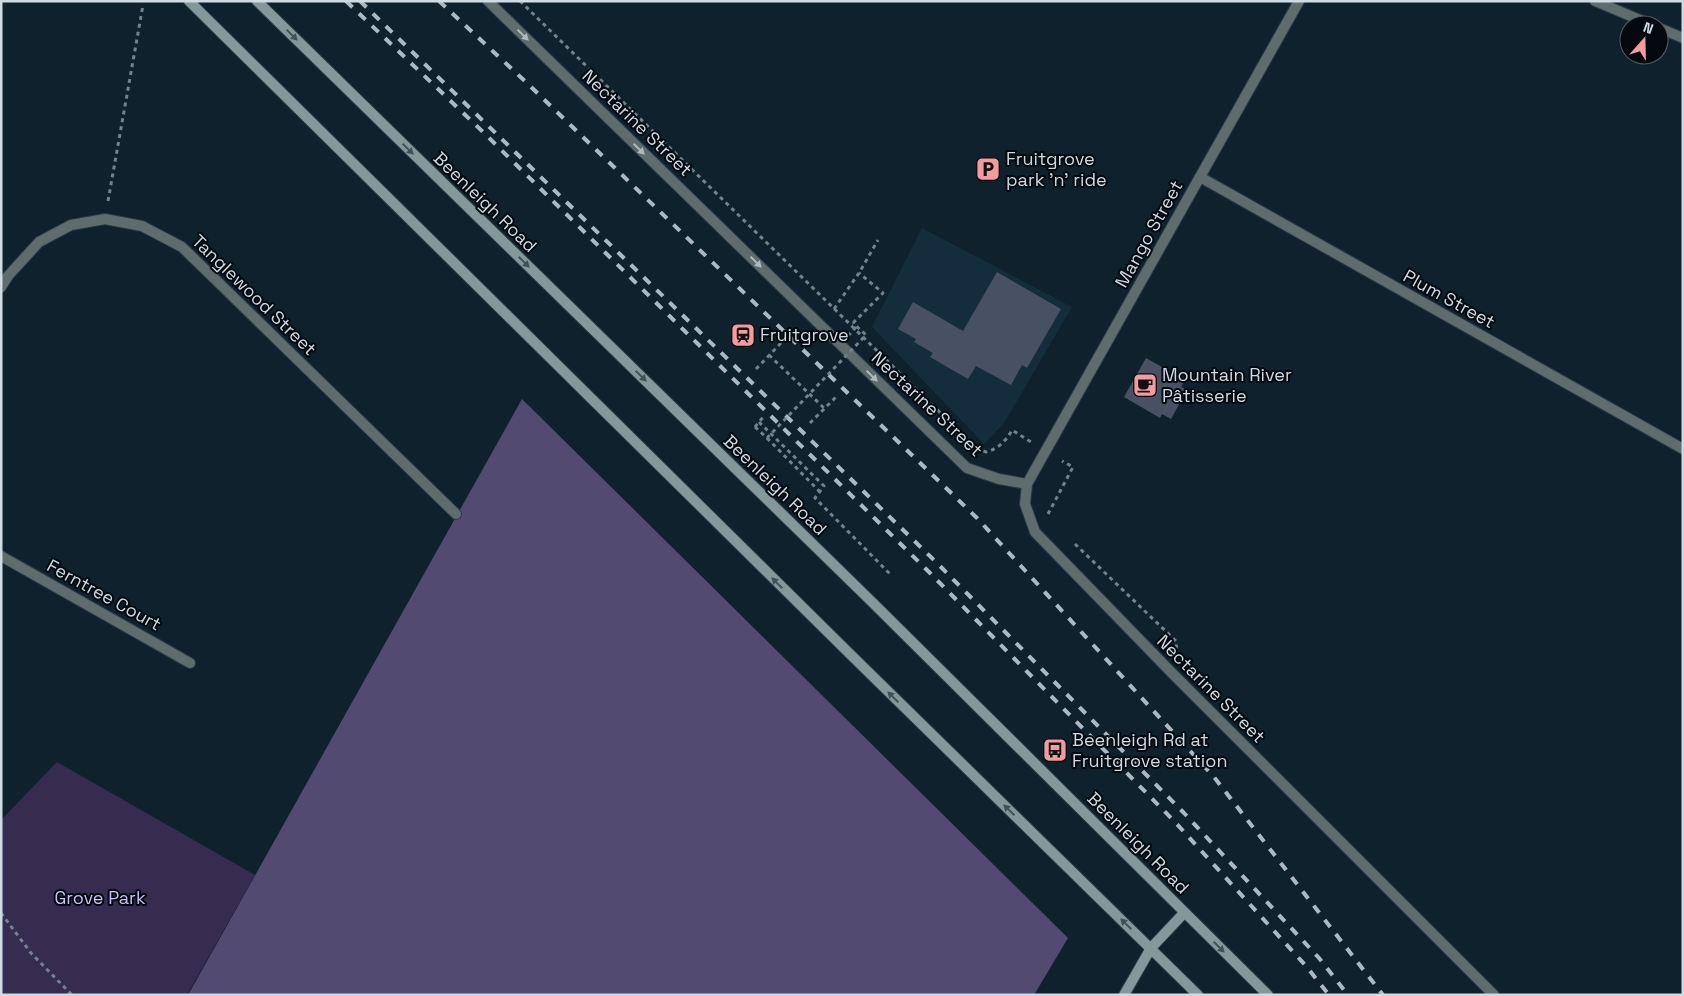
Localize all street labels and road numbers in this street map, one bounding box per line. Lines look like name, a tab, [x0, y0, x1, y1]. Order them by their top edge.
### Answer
street label: Nectarine Street	[578, 64, 697, 181]
street label: Beenleigh Road	[429, 146, 542, 257]
street label: Mango Street	[1110, 176, 1188, 291]
street label: Tanglewood Street	[187, 229, 322, 360]
street label: Plum Street	[1399, 264, 1499, 333]
street label: Nectarine Street	[867, 346, 988, 461]
street label: Beenleigh Road	[719, 429, 832, 540]
street label: Ferntree Court	[43, 554, 165, 635]
street label: Nectarine Street	[1152, 630, 1270, 748]
street label: Beenleigh Road	[1082, 787, 1194, 899]

